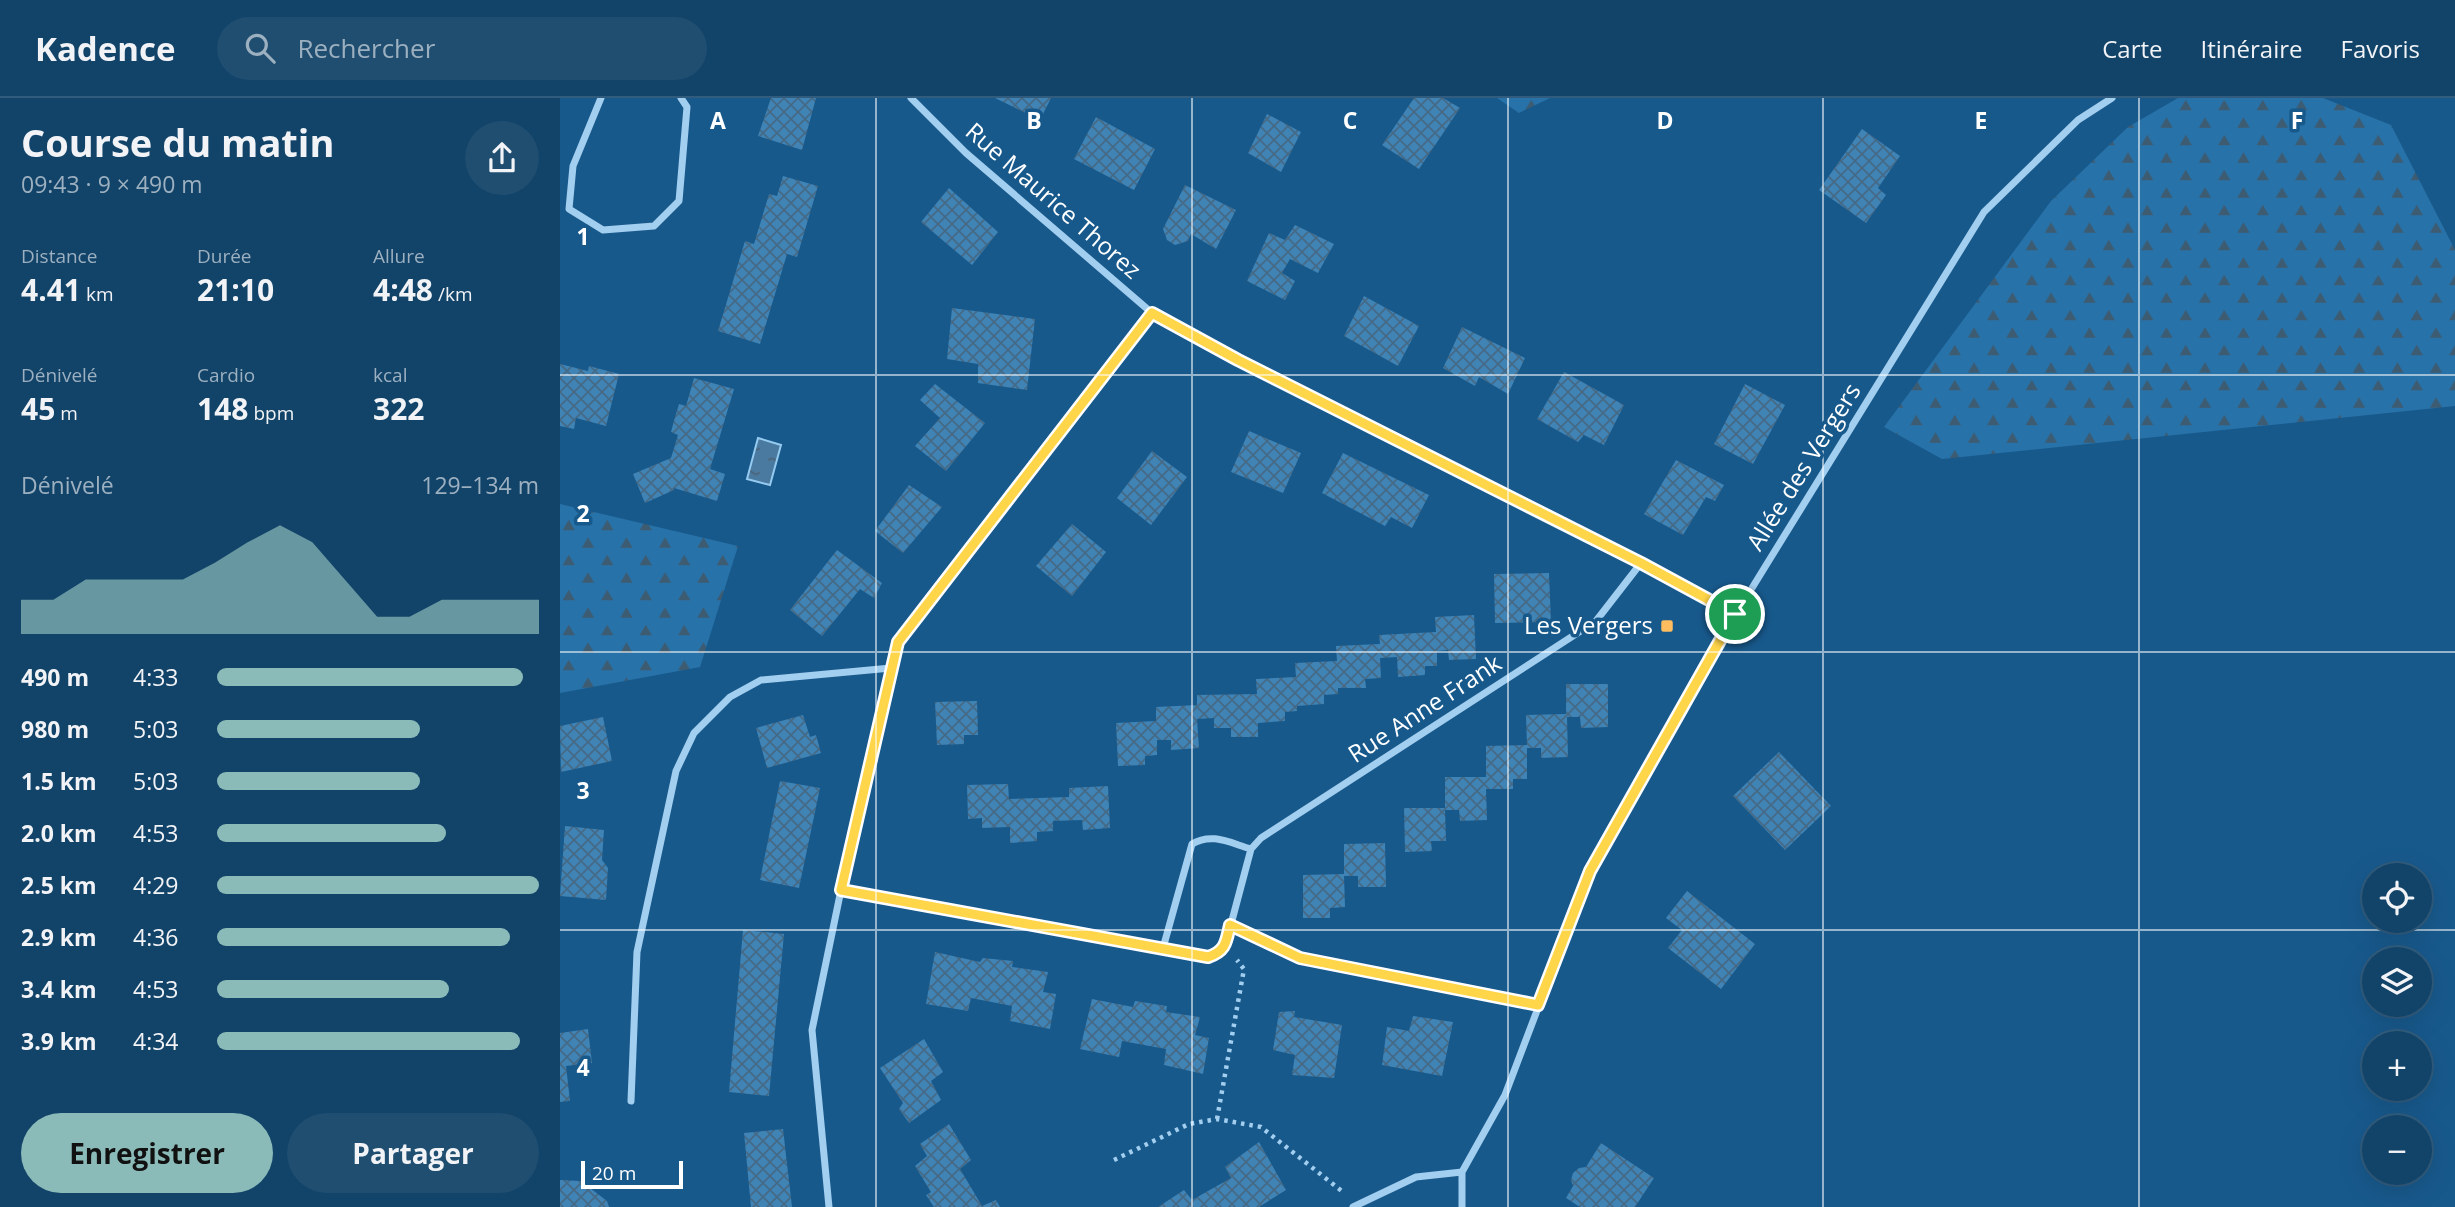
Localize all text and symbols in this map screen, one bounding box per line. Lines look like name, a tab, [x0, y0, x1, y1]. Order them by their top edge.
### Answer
search box	[217, 17, 707, 80]
text: Kadence	[35, 26, 175, 71]
icon: search	[241, 29, 279, 67]
text: Rechercher	[297, 30, 435, 66]
text: Carte	[2102, 32, 2163, 65]
text: Itinéraire	[2201, 32, 2303, 65]
text: Favoris	[2341, 32, 2420, 65]
text: A	[710, 104, 726, 136]
text: B	[1026, 104, 1042, 136]
text: C	[1343, 104, 1357, 136]
text: D	[1656, 104, 1674, 136]
text: E	[1975, 104, 1987, 136]
text: F	[2291, 104, 2303, 136]
street label: Rue Maurice Thorez	[959, 114, 1149, 285]
text: Course du matin	[21, 116, 334, 168]
button: share	[465, 121, 539, 195]
text: 09:43 · 9 × 490 m	[21, 168, 203, 200]
text: 1	[576, 220, 590, 252]
text: Distance	[21, 243, 97, 269]
text: Durée	[197, 243, 252, 269]
text: Allure	[373, 243, 425, 269]
text: 4.41	[21, 269, 81, 310]
text: 21:10	[197, 269, 274, 310]
text: 4:48	[373, 269, 433, 310]
text: km	[81, 281, 114, 307]
text: /km	[433, 281, 473, 307]
text: Dénivelé	[21, 362, 98, 388]
text: Cardio	[197, 362, 255, 388]
text: kcal	[373, 362, 407, 388]
street label: Allée des Vergers	[1738, 376, 1868, 556]
text: 45	[21, 388, 55, 429]
text: 148	[197, 388, 248, 429]
text: 322	[373, 388, 424, 429]
text: m	[55, 400, 78, 426]
text: bpm	[248, 400, 294, 426]
text: Dénivelé	[21, 469, 114, 501]
text: 129–134 m	[421, 469, 539, 501]
text: 2	[576, 497, 590, 529]
pin	[1705, 584, 1765, 644]
icon: arrive	[1716, 595, 1754, 633]
place label: Les Vergers	[1524, 608, 1653, 641]
marker: Les Vergers	[1659, 618, 1675, 634]
street label: Rue Anne Frank	[1341, 646, 1507, 770]
text: 490 m	[21, 661, 89, 693]
text: 4:33	[133, 661, 179, 693]
text: 980 m	[21, 713, 89, 745]
text: 5:03	[133, 713, 179, 745]
text: 1.5 km	[21, 765, 97, 797]
text: 5:03	[133, 765, 179, 797]
text: 3	[576, 774, 590, 806]
text: 2.0 km	[21, 817, 97, 849]
text: 4:53	[133, 817, 179, 849]
map controls	[2362, 863, 2432, 1185]
button: locate	[2362, 863, 2432, 933]
text: 2.5 km	[21, 869, 97, 901]
text: 4:29	[133, 869, 179, 901]
text: 2.9 km	[21, 921, 97, 953]
text: 4:36	[133, 921, 179, 953]
button: layers	[2362, 947, 2432, 1017]
text: 3.4 km	[21, 973, 97, 1005]
text: 4:53	[133, 973, 179, 1005]
text: 3.9 km	[21, 1025, 97, 1057]
text: 4:34	[133, 1025, 179, 1057]
button: +	[2362, 1031, 2432, 1101]
text: 4	[576, 1051, 590, 1083]
button: Enregistrer	[21, 1113, 273, 1193]
button: Partager	[287, 1113, 539, 1193]
button: −	[2362, 1115, 2432, 1185]
scale bar	[581, 1158, 682, 1190]
text: 20 m	[592, 1160, 636, 1186]

